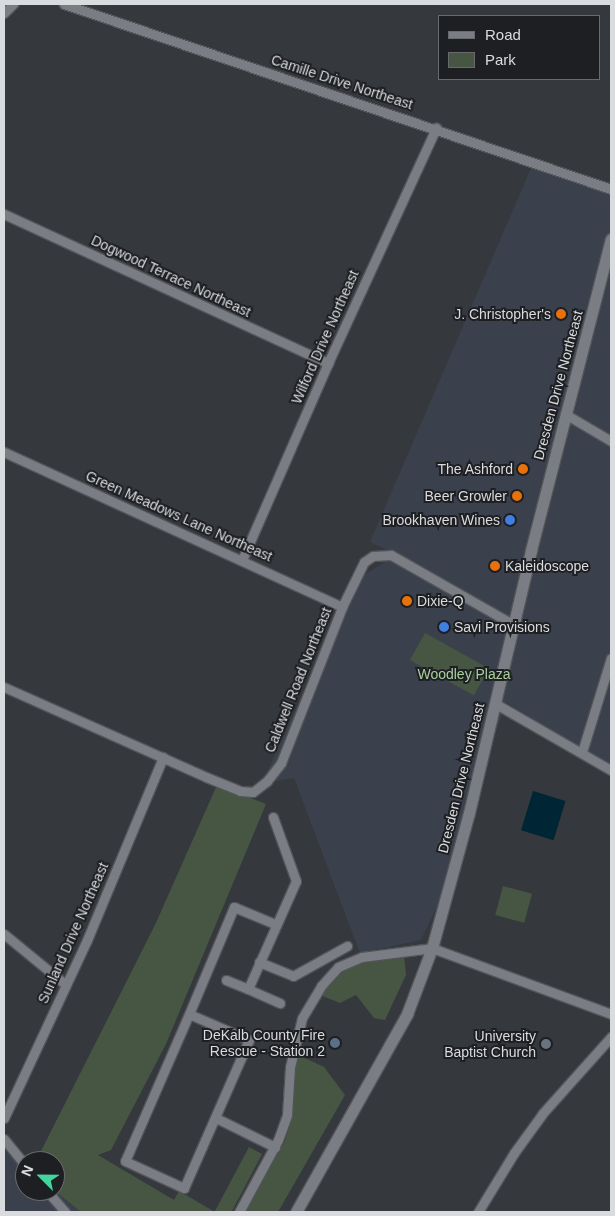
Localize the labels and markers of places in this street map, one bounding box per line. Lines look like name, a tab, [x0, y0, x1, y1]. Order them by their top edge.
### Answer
place label: J. Christopher's	[454, 306, 551, 322]
marker: J. Christopher's	[555, 308, 567, 320]
place label: The Ashford	[437, 461, 513, 477]
marker: The Ashford	[517, 463, 529, 475]
place label: Beer Growler	[425, 488, 507, 504]
marker: Beer Growler	[511, 490, 523, 502]
place label: Brookhaven Wines	[382, 512, 500, 528]
marker: Brookhaven Wines	[504, 514, 516, 526]
place label: Kaleidoscope	[505, 558, 589, 574]
marker: Kaleidoscope	[489, 560, 501, 572]
place label: Dixie-Q	[417, 593, 464, 609]
marker: Dixie-Q	[401, 595, 413, 607]
place label: Savi Provisions	[454, 619, 550, 635]
marker: Savi Provisions	[438, 621, 450, 633]
place label: DeKalb County Fire Rescue - Station 2	[203, 1027, 325, 1060]
place label: University Baptist Church	[444, 1028, 536, 1060]
marker: DeKalb County Fire Rescue - Station 2	[329, 1037, 341, 1049]
marker: University Baptist Church	[540, 1038, 552, 1050]

